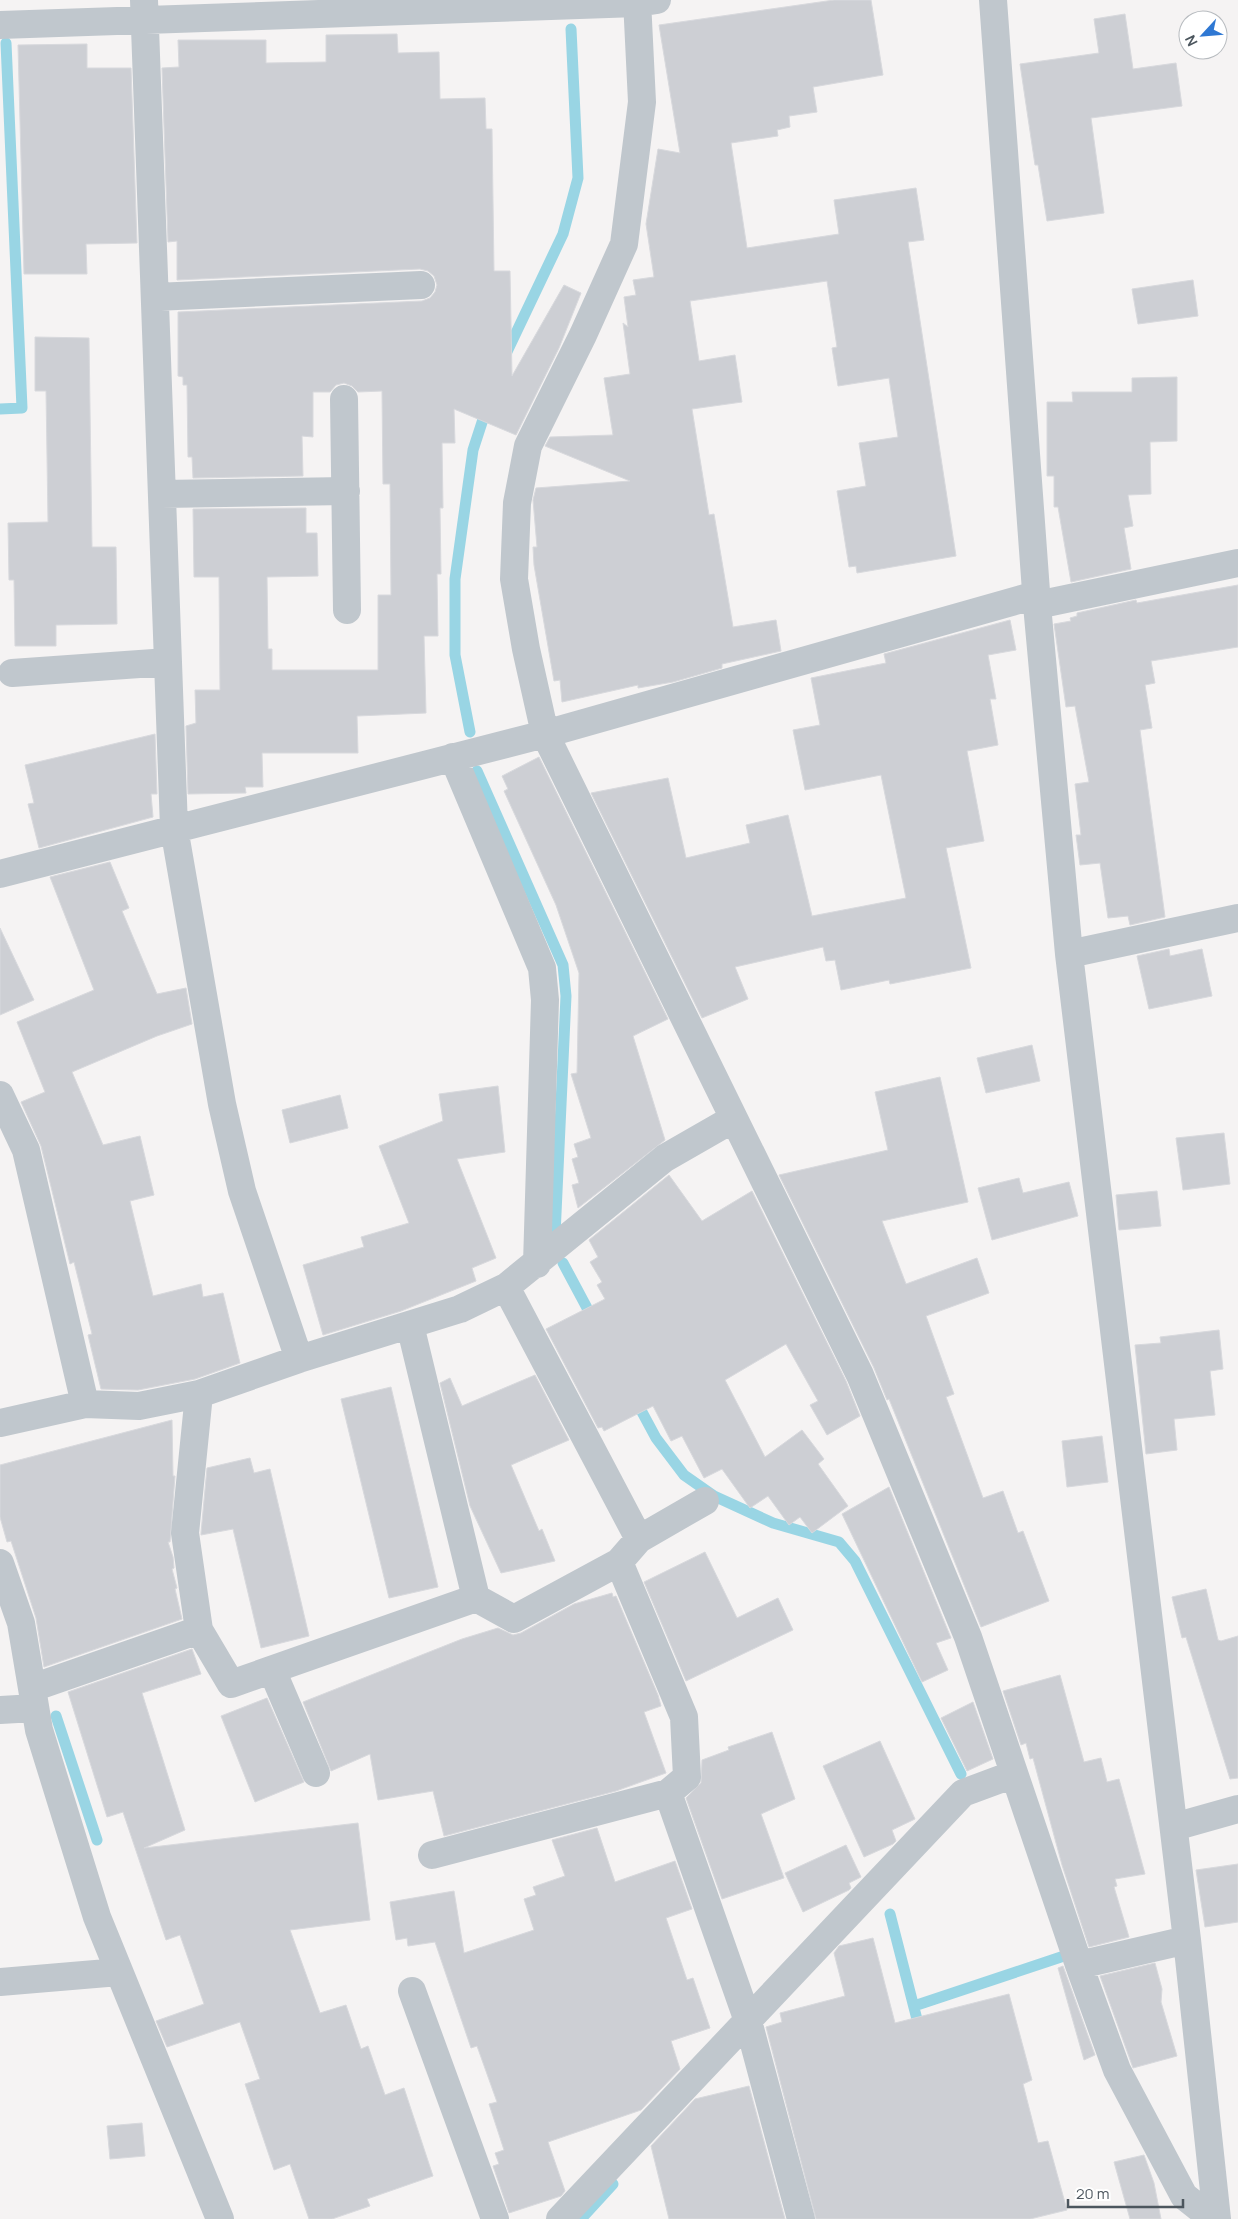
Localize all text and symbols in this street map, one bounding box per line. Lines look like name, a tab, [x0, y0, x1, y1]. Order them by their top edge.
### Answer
north arrow	[1178, 10, 1228, 60]
text: N	[1180, 32, 1202, 50]
scale bar	[1068, 2176, 1183, 2208]
text: 20 m	[1076, 2183, 1109, 2204]

